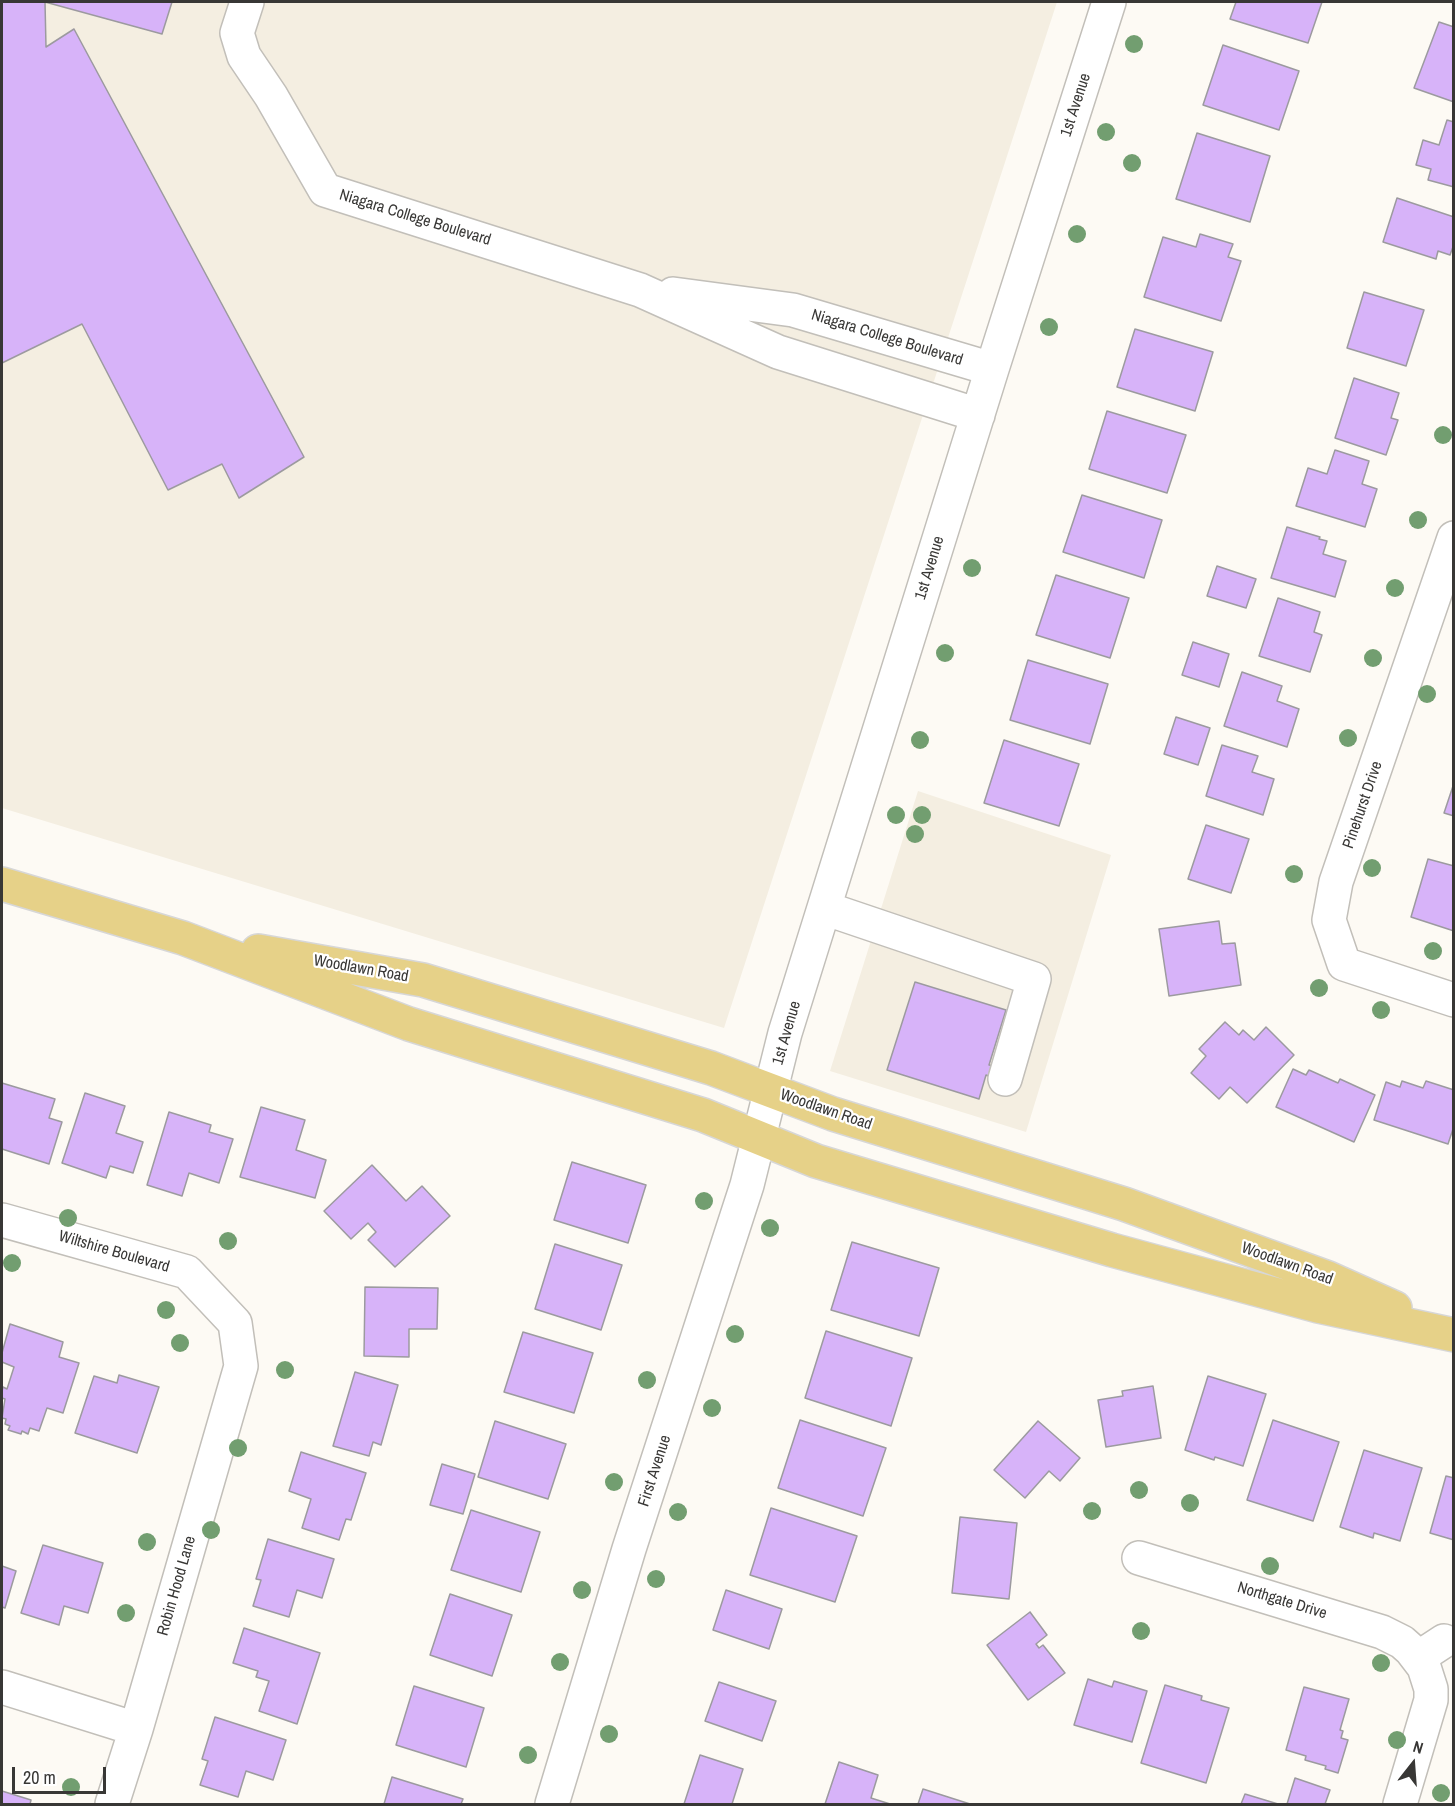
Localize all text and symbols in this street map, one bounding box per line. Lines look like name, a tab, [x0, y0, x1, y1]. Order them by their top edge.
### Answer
street label: 1st Avenue	[1057, 71, 1095, 139]
street label: Niagara College Boulevard	[337, 186, 493, 250]
street label: Niagara College Boulevard	[809, 306, 965, 370]
street label: 1st Avenue	[911, 534, 949, 602]
street label: Pinehurst Drive	[1339, 759, 1387, 851]
street label: Woodlawn Road	[312, 951, 410, 987]
street label: 1st Avenue	[769, 999, 805, 1067]
street label: Woodlawn Road	[777, 1085, 875, 1135]
street label: Wiltshire Boulevard	[56, 1227, 172, 1277]
street label: Woodlawn Road	[1239, 1239, 1335, 1289]
street label: First Avenue	[634, 1433, 676, 1509]
street label: Robin Hood Lane	[154, 1534, 200, 1638]
street label: Northgate Drive	[1235, 1578, 1329, 1624]
north arrow	[1383, 1734, 1443, 1794]
text: N	[1411, 1735, 1426, 1759]
scale bar	[15, 1755, 110, 1793]
text: 20 m	[23, 1765, 56, 1790]

